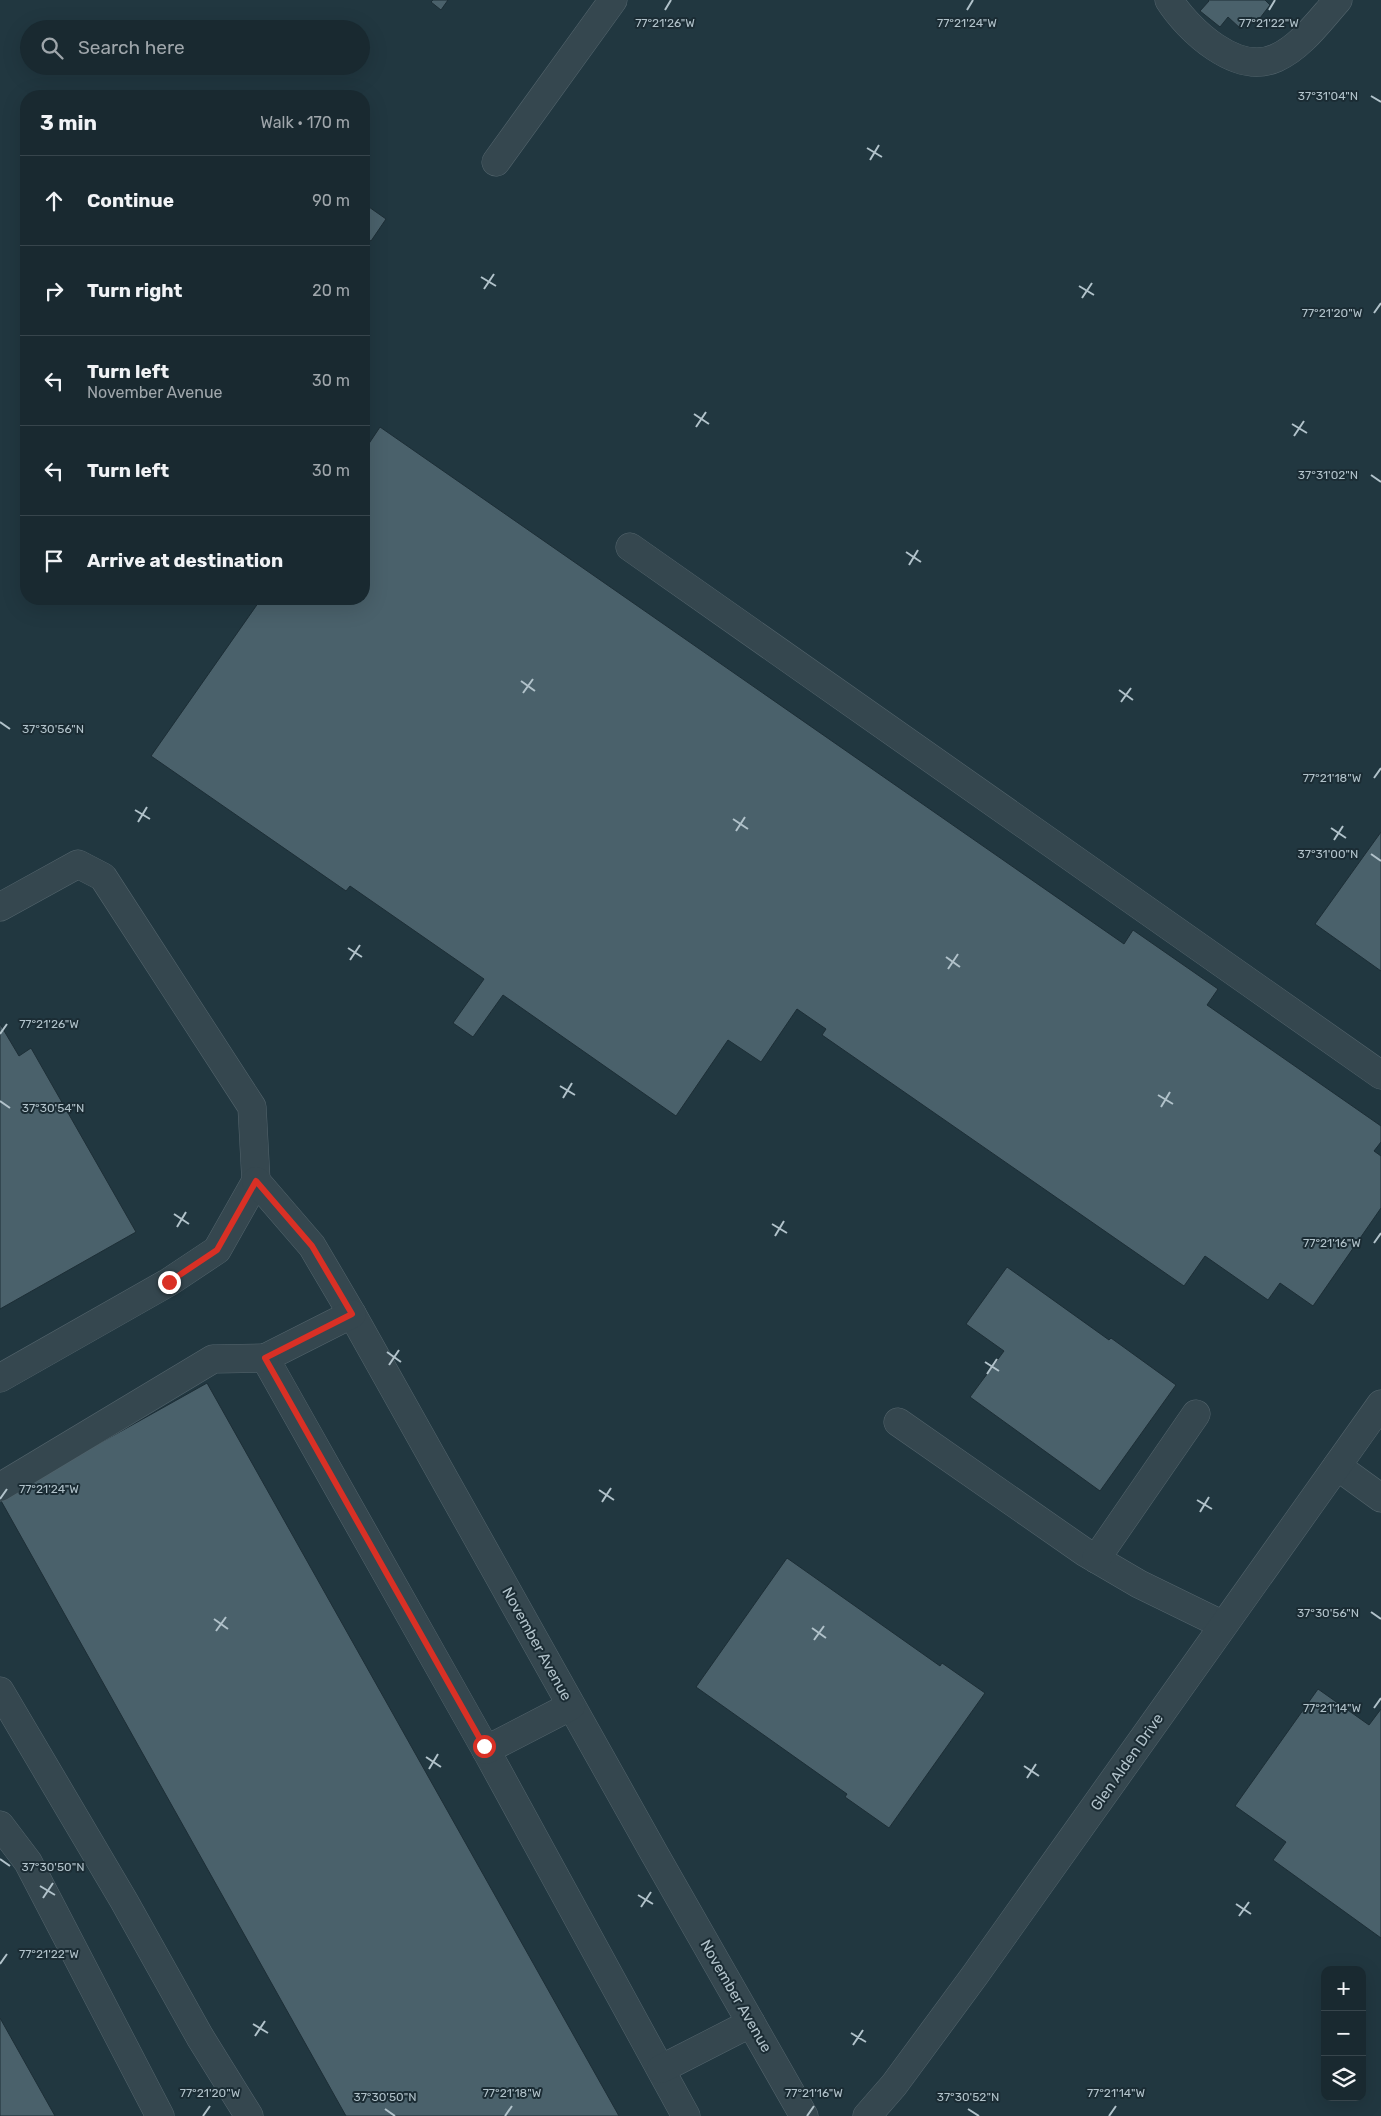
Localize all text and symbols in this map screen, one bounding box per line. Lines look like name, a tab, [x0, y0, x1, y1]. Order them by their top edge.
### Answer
text: 77°21'26"W	[635, 16, 695, 30]
text: 77°21'24"W	[937, 16, 997, 30]
text: 77°21'22"W	[1239, 16, 1299, 30]
search box	[20, 20, 370, 75]
icon: search	[38, 34, 66, 62]
text: Search here	[78, 36, 185, 59]
text: 37°31'04"N	[1298, 89, 1358, 103]
text: 3 min	[40, 110, 97, 135]
text: Walk · 170 m	[260, 113, 350, 132]
icon: ahead	[40, 187, 68, 215]
text: Continue	[87, 189, 174, 212]
text: 90 m	[312, 191, 350, 210]
icon: right	[40, 277, 68, 305]
text: Turn right	[87, 279, 182, 302]
text: 20 m	[312, 281, 350, 300]
text: 77°21'20"W	[1302, 306, 1363, 320]
text: Turn left	[87, 360, 169, 383]
icon: left	[40, 367, 68, 395]
text: 30 m	[312, 371, 350, 390]
text: November Avenue	[87, 383, 223, 402]
icon: left	[40, 457, 68, 485]
text: Turn left	[87, 459, 169, 482]
text: 30 m	[312, 461, 350, 480]
text: 37°31'02"N	[1298, 468, 1358, 482]
icon: arrive	[40, 547, 68, 575]
text: Arrive at destination	[87, 549, 283, 572]
text: 37°30'56"N	[22, 722, 84, 736]
text: 77°21'18"W	[1303, 771, 1362, 785]
text: 37°31'00"N	[1298, 847, 1358, 861]
text: 77°21'26"W	[19, 1017, 79, 1031]
text: 37°30'54"N	[22, 1101, 84, 1115]
text: 77°21'16"W	[1303, 1236, 1361, 1250]
route end	[158, 1271, 181, 1294]
text: 77°21'24"W	[19, 1482, 79, 1496]
street label: November Avenue	[498, 1584, 576, 1704]
text: 37°30'56"N	[1297, 1606, 1359, 1620]
text: 77°21'14"W	[1303, 1701, 1361, 1715]
street label: Glen Alden Drive	[1087, 1710, 1167, 1814]
route start	[473, 1735, 496, 1758]
text: 37°30'50"N	[21, 1860, 85, 1874]
street label: November Avenue	[696, 1936, 776, 2056]
text: 77°21'22"W	[19, 1947, 79, 1961]
map controls	[1321, 1966, 1366, 2101]
button: +	[1321, 1966, 1366, 2011]
button: −	[1321, 2011, 1366, 2056]
button: layers	[1321, 2056, 1366, 2101]
text: 77°21'20"W	[180, 2086, 241, 2100]
text: 77°21'18"W	[483, 2086, 542, 2100]
text: 77°21'16"W	[785, 2086, 843, 2100]
text: 77°21'14"W	[1087, 2086, 1145, 2100]
text: 37°30'50"N	[353, 2090, 417, 2104]
text: 37°30'52"N	[937, 2090, 999, 2104]

